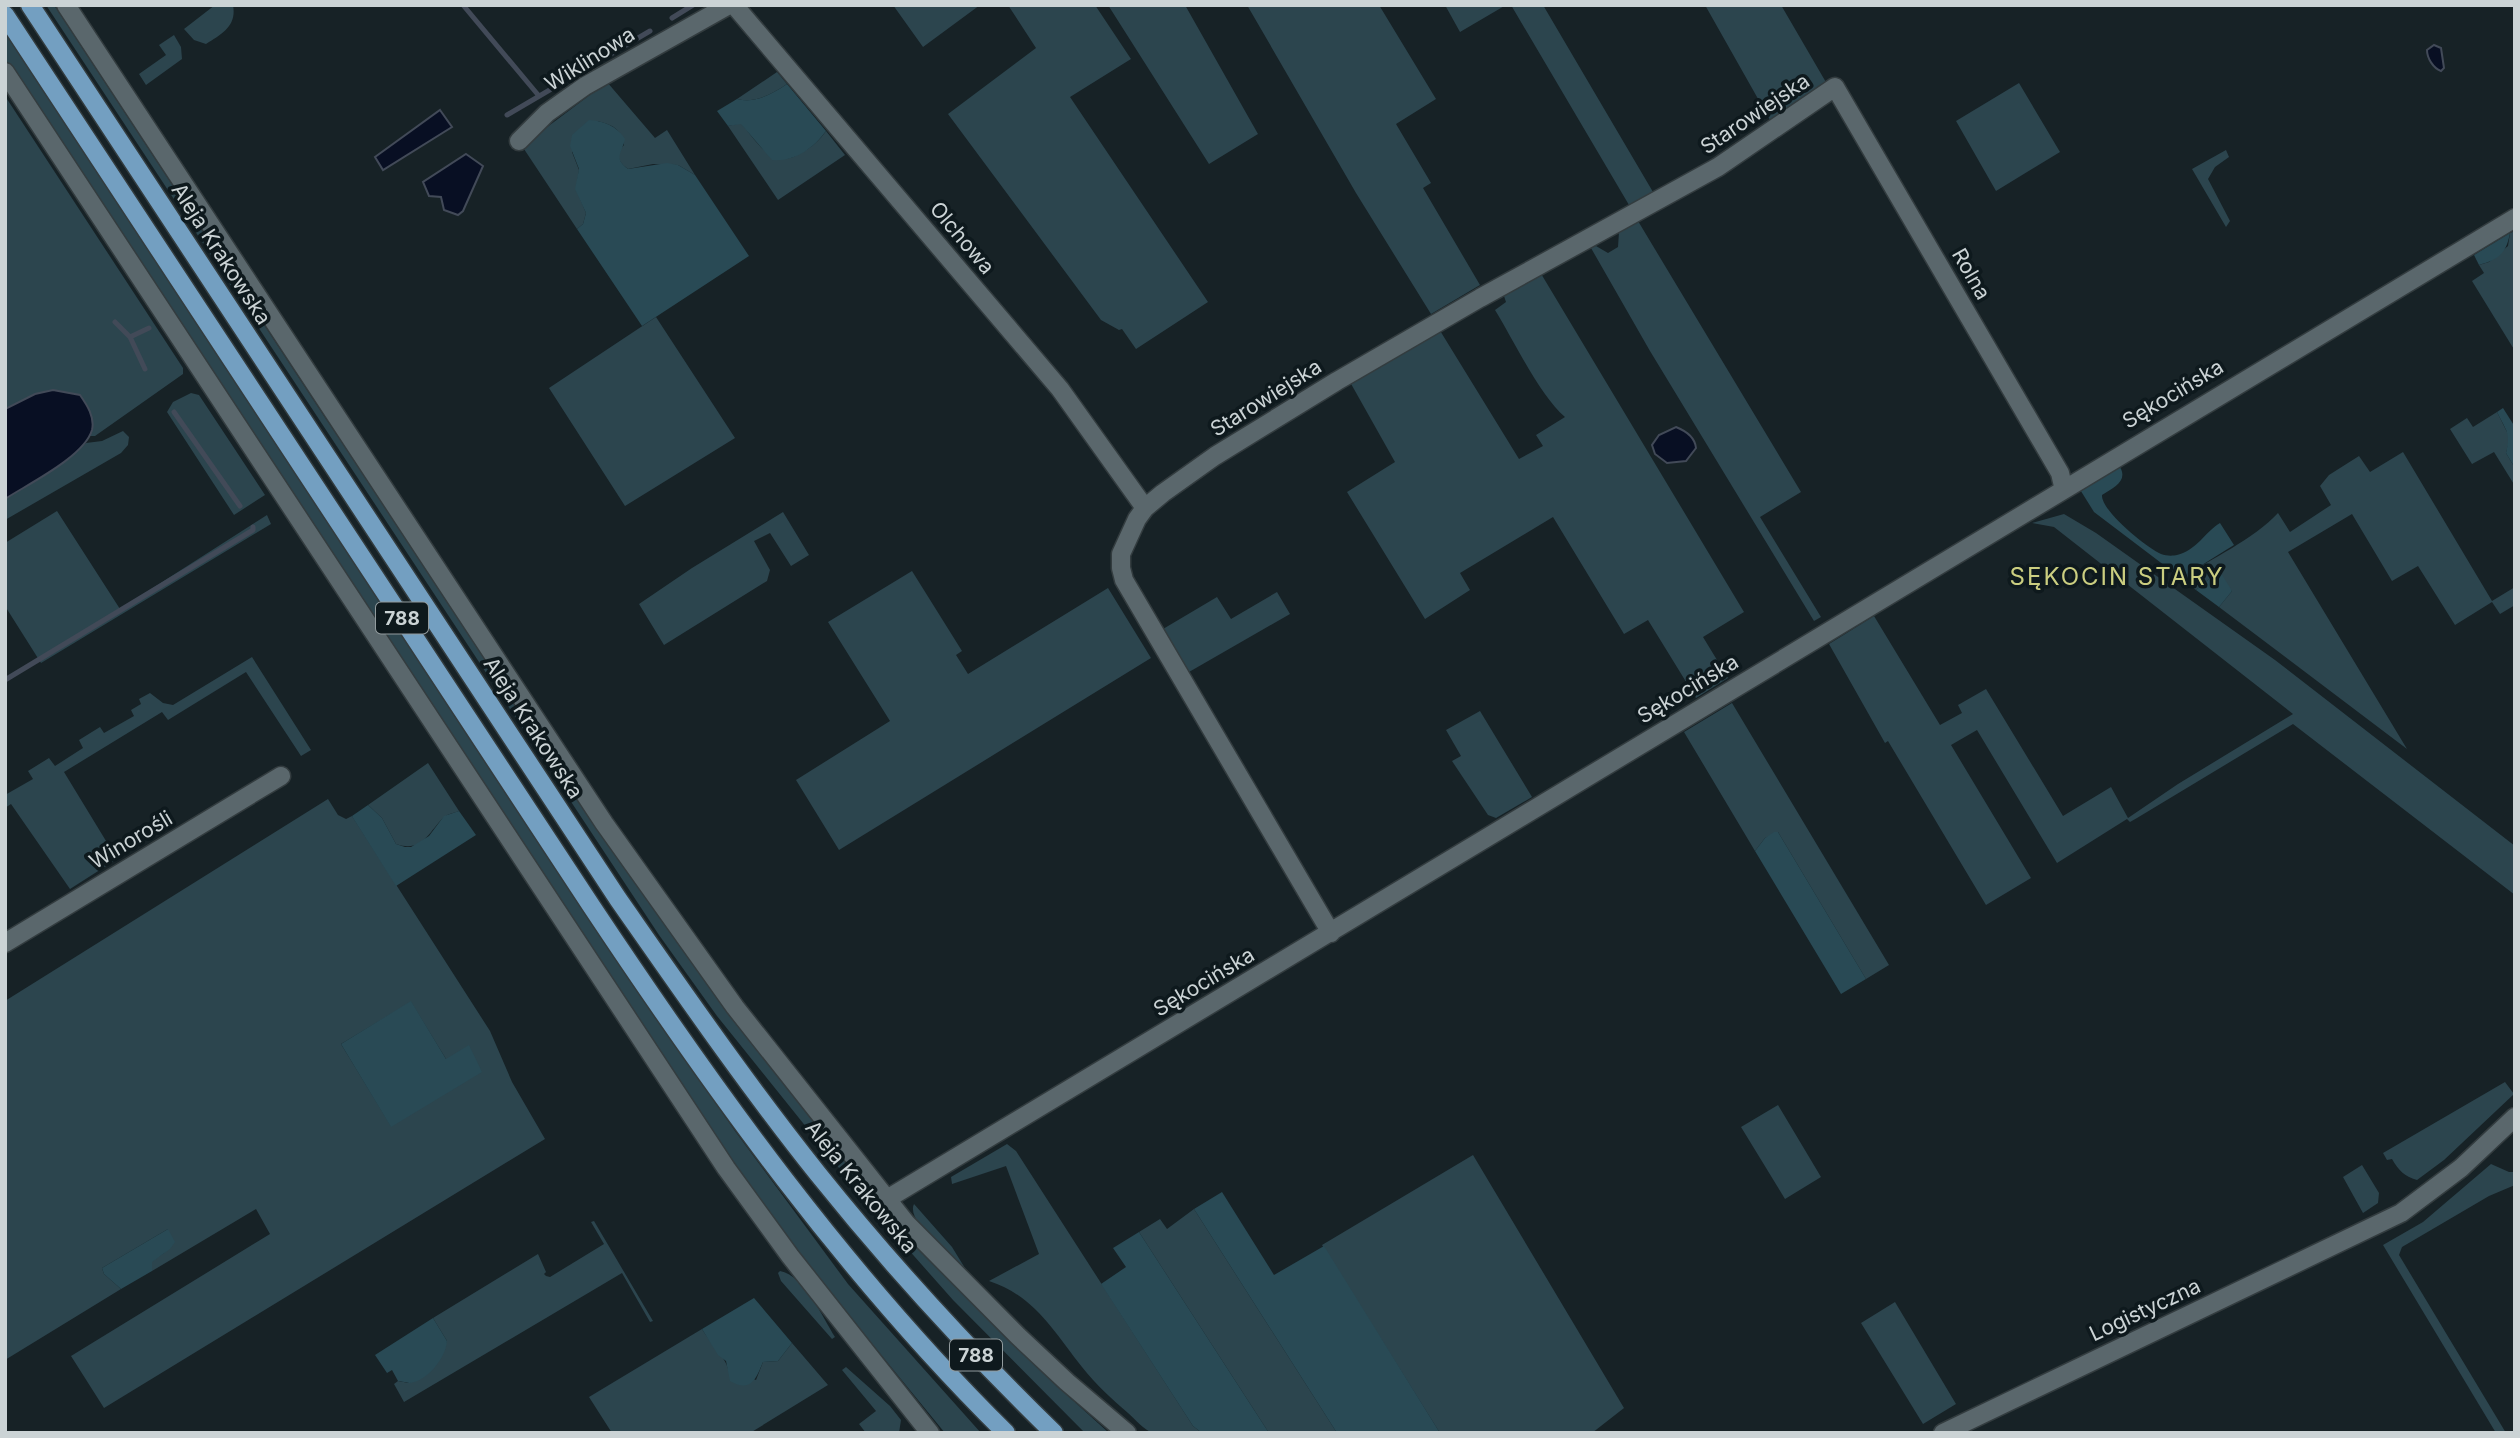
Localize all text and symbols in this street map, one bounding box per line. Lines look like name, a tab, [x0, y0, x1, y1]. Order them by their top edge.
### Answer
street label: Wiklinowa	[540, 21, 639, 96]
street label: Starowiejska	[1695, 68, 1814, 159]
street label: Aleja Krakowska	[166, 178, 276, 329]
street label: Olchowa	[925, 196, 1000, 279]
street label: Rolna	[1947, 244, 1996, 304]
street label: Starowiejska	[1206, 354, 1326, 442]
street label: Sękocińska	[2118, 354, 2228, 433]
district label: SĘKOCIN STARY	[2010, 562, 2224, 591]
road number: 788	[376, 603, 428, 634]
street label: Sękocińska	[1633, 649, 1743, 728]
street label: Aleja Krakowska	[478, 652, 588, 803]
street label: Winorośli	[85, 805, 177, 874]
street label: Sękocińska	[1149, 942, 1259, 1021]
street label: Aleja Krakowska	[800, 1115, 922, 1258]
street label: Logistyczna	[2085, 1273, 2204, 1346]
road number: 788	[950, 1340, 1002, 1371]

